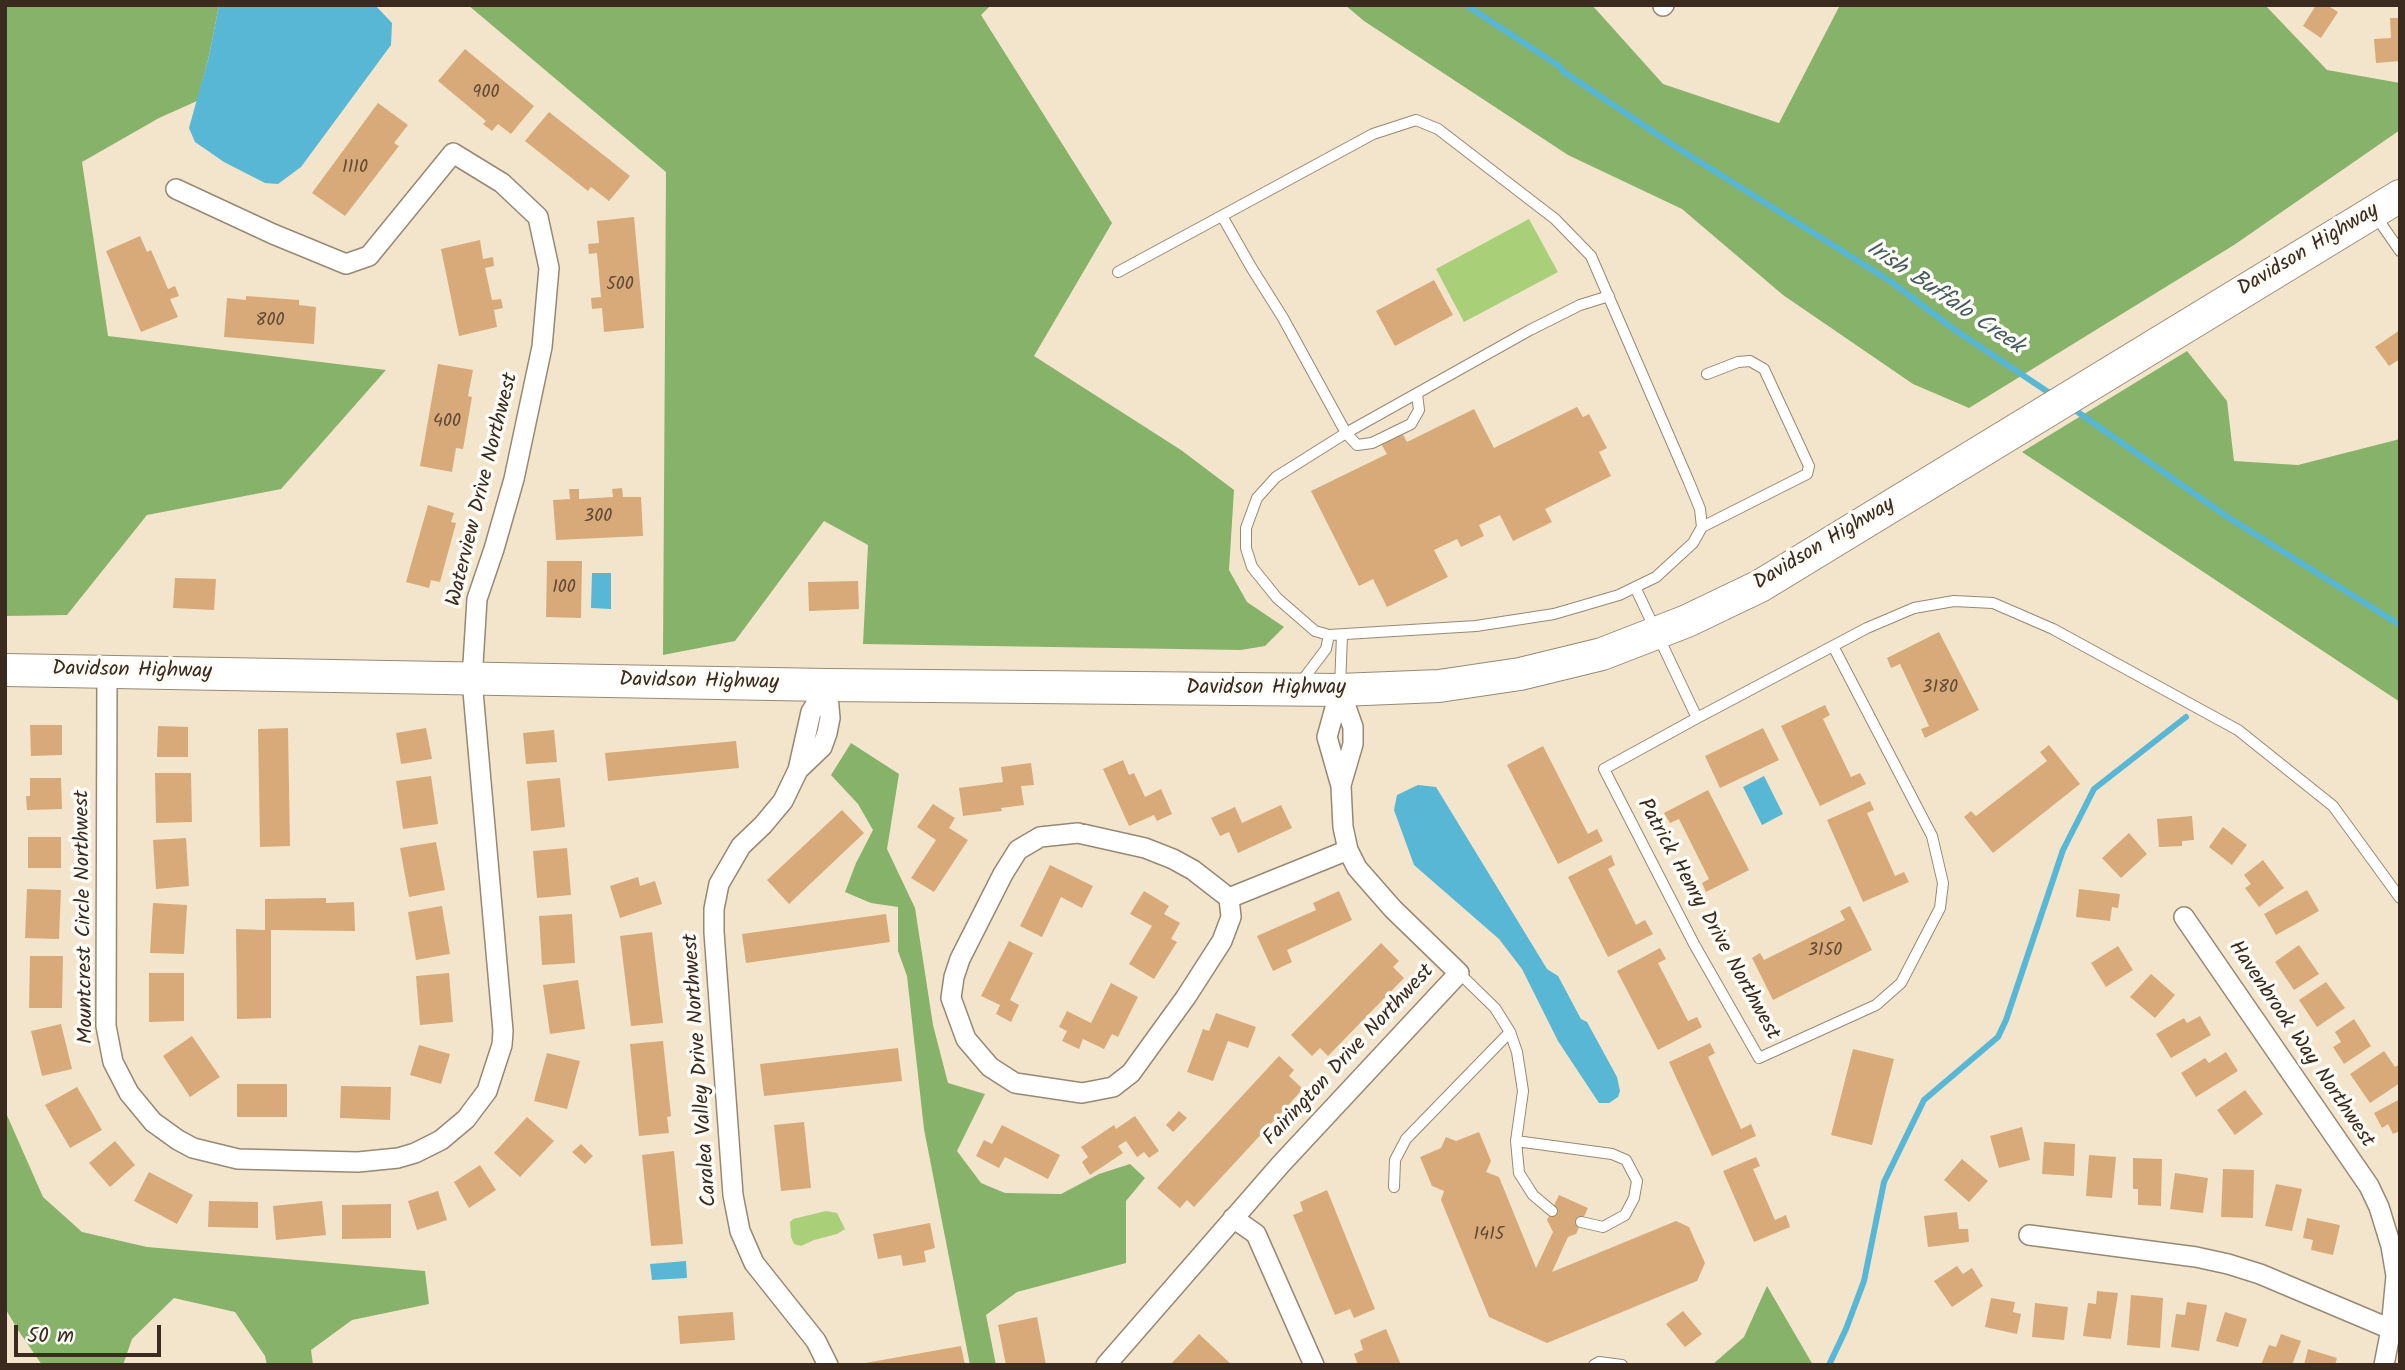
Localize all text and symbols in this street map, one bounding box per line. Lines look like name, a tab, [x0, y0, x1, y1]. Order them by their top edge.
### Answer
house number: 900	[473, 83, 499, 105]
house number: 1110	[342, 158, 368, 180]
street label: Davidson Highway	[2234, 199, 2384, 303]
water label: Irish Buffalo Creek	[1860, 236, 2028, 362]
house number: 500	[606, 275, 634, 297]
house number: 800	[256, 311, 284, 333]
street label: Waterview Drive Northwest	[443, 371, 525, 609]
house number: 400	[433, 412, 461, 434]
street label: Davidson Highway	[1750, 493, 1900, 597]
house number: 300	[584, 507, 612, 529]
house number: 100	[552, 578, 576, 600]
street label: Davidson Highway	[52, 658, 212, 686]
street label: Davidson Highway	[619, 669, 779, 697]
street label: Davidson Highway	[1186, 676, 1346, 702]
house number: 3180	[1922, 678, 1958, 700]
street label: Mountcrest Circle Northwest	[71, 790, 101, 1044]
street label: Patrick Henry Drive Northwest	[1630, 795, 1784, 1045]
street label: Caralea Valley Drive Northwest	[680, 932, 724, 1208]
street label: Havenbrook Way Northwest	[2221, 937, 2379, 1153]
house number: 3150	[1808, 941, 1842, 963]
street label: Fairington Drive Northwest	[1259, 960, 1441, 1152]
house number: 1415	[1474, 1225, 1504, 1247]
scale bar	[18, 1310, 164, 1354]
text: 50 m	[27, 1320, 74, 1353]

